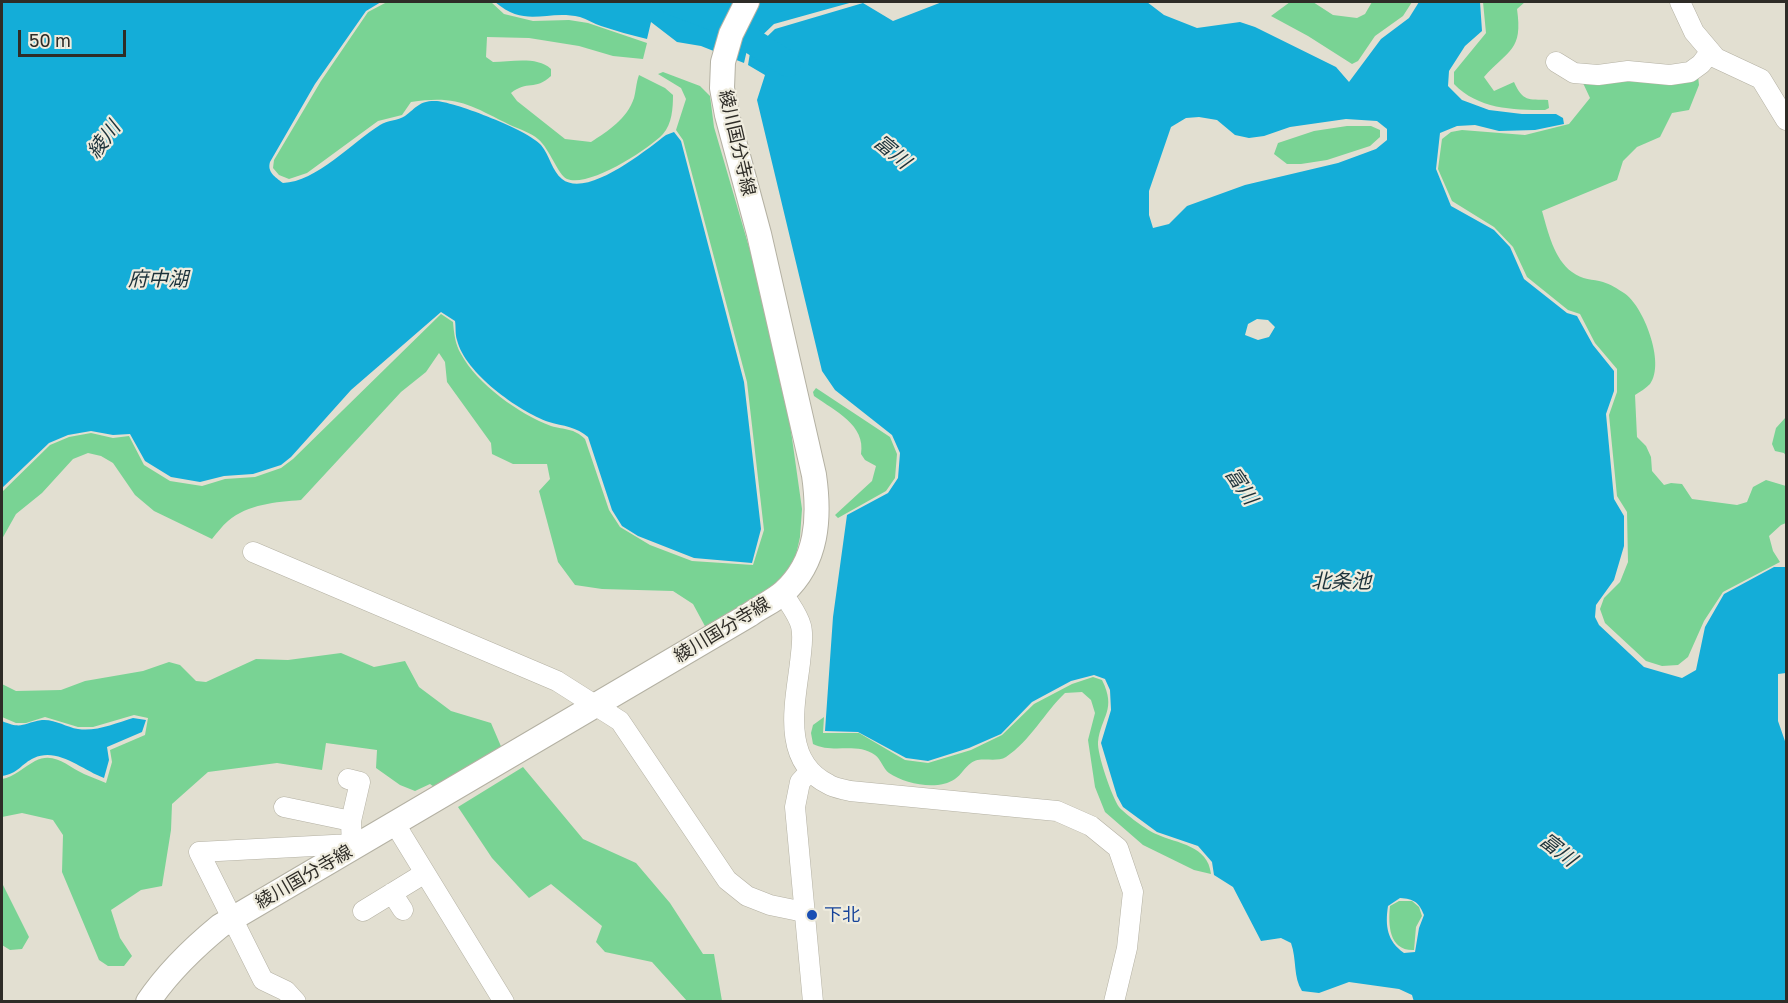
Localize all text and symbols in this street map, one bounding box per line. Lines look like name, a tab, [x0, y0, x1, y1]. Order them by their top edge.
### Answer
scale bar	[21, 18, 129, 56]
text: 50 m	[29, 29, 71, 51]
street label: 綾川国分寺線	[714, 88, 760, 198]
water label: 綾川	[82, 117, 126, 163]
water label: 富川	[869, 130, 915, 174]
water label: 府中湖	[128, 268, 188, 292]
water label: 富川	[1220, 463, 1262, 509]
water label: 北条池	[1311, 570, 1371, 594]
street label: 綾川国分寺線	[670, 593, 774, 667]
water label: 富川	[1535, 828, 1581, 872]
street label: 綾川国分寺線	[252, 841, 356, 913]
place label: 下北	[824, 904, 860, 926]
marker: 下北	[805, 908, 819, 922]

